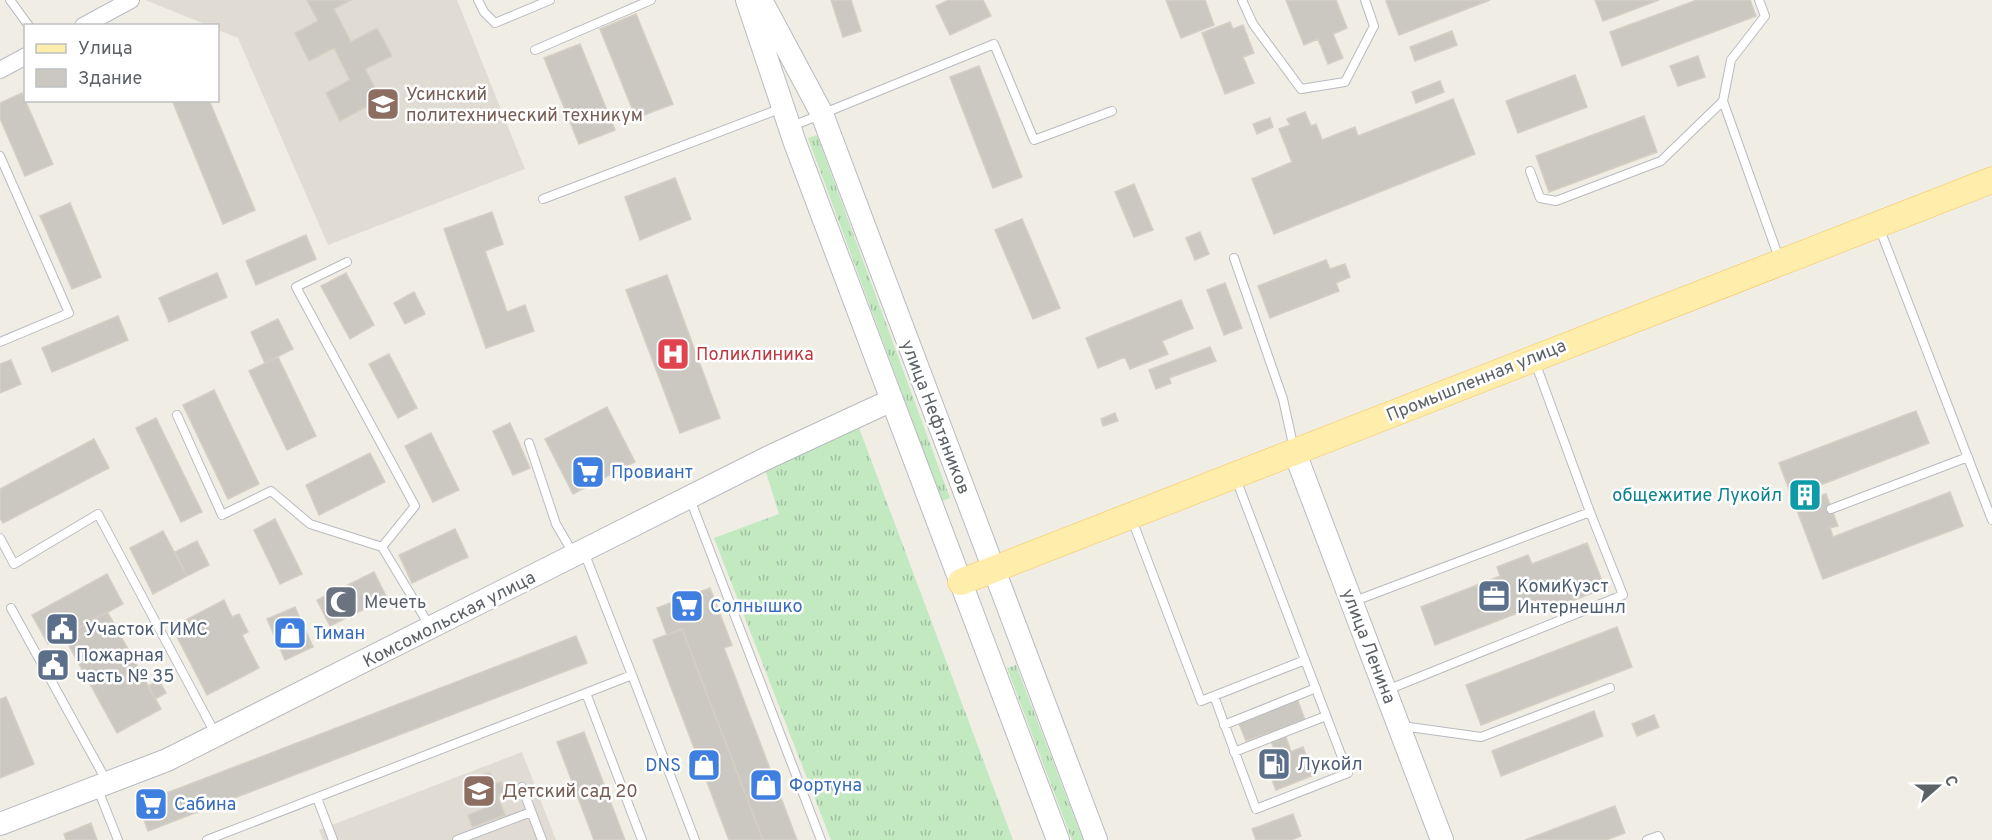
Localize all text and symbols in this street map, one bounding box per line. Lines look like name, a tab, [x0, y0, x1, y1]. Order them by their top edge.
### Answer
legend	[24, 24, 219, 102]
text: Улица	[78, 38, 132, 61]
text: Здание	[78, 68, 142, 91]
place label: Усинский политехнический техникум	[406, 84, 643, 128]
school or university icon: Усинский политехнический техникум	[365, 86, 401, 122]
street label: Промышленная улица	[1383, 335, 1570, 428]
hospital icon: Поликлиника	[655, 336, 691, 372]
street label: улица Нефтяников	[895, 337, 975, 498]
place label: Поликлиника	[696, 344, 814, 367]
supermarket icon: Провиант	[570, 454, 606, 490]
place label: Провиант	[611, 462, 693, 485]
building icon: общежитие Лукойл	[1787, 477, 1823, 513]
place label: общежитие Лукойл	[1612, 485, 1782, 508]
street label: Комсомольская улица	[359, 567, 540, 674]
place label: КомиКуэст Интернешнл	[1517, 576, 1626, 620]
office icon: КомиКуэст Интернешнл	[1476, 578, 1512, 614]
mosque icon: Мечеть	[323, 584, 359, 620]
street label: улица Ленина	[1335, 586, 1400, 707]
supermarket icon: Солнышко	[669, 588, 705, 624]
place label: Мечеть	[364, 592, 426, 615]
place label: Солнышко	[710, 596, 803, 619]
public building icon: Участок ГИМС	[44, 611, 80, 647]
shop icon: Тиман	[272, 615, 308, 651]
place label: Участок ГИМС	[85, 619, 208, 642]
place label: Тиман	[313, 623, 365, 646]
place label: Пожарная часть № 35	[76, 645, 174, 689]
public building icon: Пожарная часть № 35	[35, 647, 71, 683]
fuel station icon: Лукойл	[1256, 746, 1292, 782]
shop icon: DNS	[686, 747, 722, 783]
place label: Лукойл	[1297, 754, 1363, 777]
place label: DNS	[645, 755, 681, 778]
north arrow	[1908, 756, 1968, 816]
shop icon: Фортуна	[748, 767, 784, 803]
school or university icon: Детский сад 20	[461, 773, 497, 809]
text: С	[1939, 773, 1961, 790]
place label: Фортуна	[789, 775, 862, 798]
place label: Детский сад 20	[502, 781, 638, 804]
supermarket icon: Сабина	[133, 786, 169, 822]
place label: Сабина	[174, 794, 236, 817]

